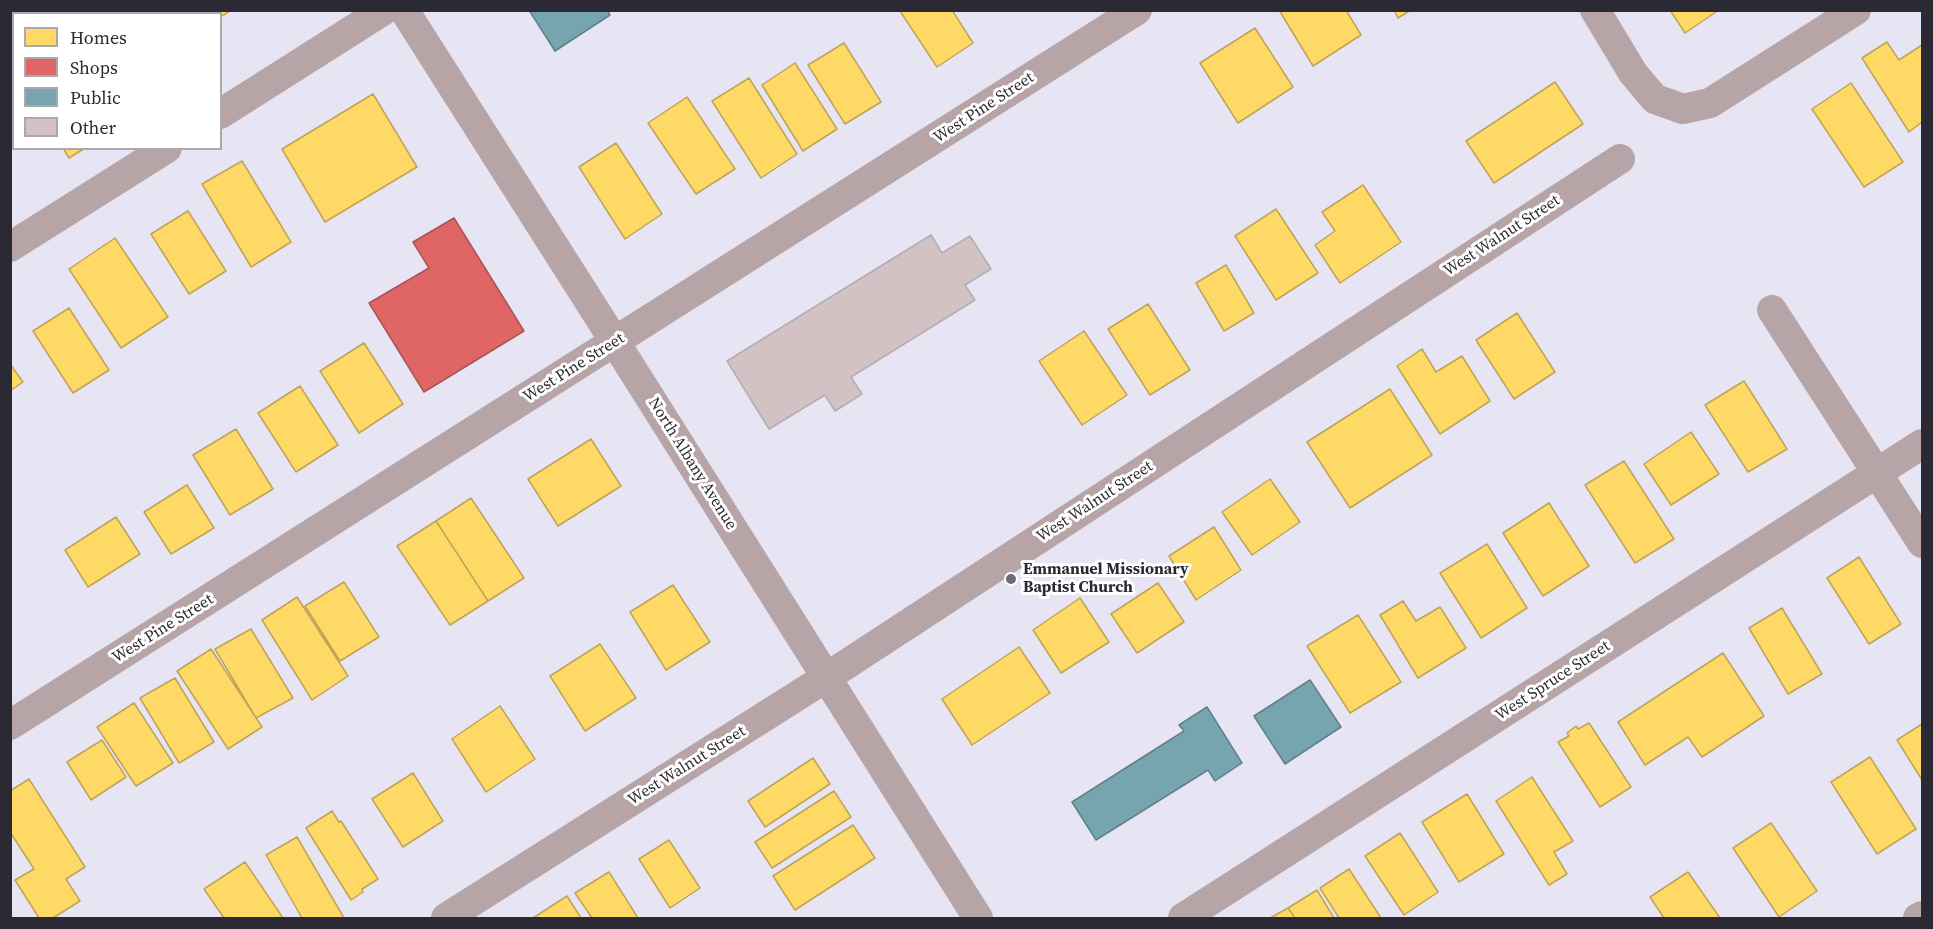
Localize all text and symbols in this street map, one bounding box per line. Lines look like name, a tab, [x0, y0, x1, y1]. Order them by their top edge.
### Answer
legend	[12, 12, 222, 150]
text: Homes	[70, 25, 127, 50]
text: Shops	[70, 55, 118, 80]
street label: West Pine Street	[930, 68, 1038, 148]
text: Public	[70, 85, 121, 110]
text: Other	[70, 115, 116, 140]
street label: West Walnut Street	[1440, 191, 1564, 281]
street label: West Pine Street	[520, 329, 628, 407]
street label: North Albany Avenue	[644, 394, 740, 534]
street label: West Walnut Street	[1033, 457, 1157, 547]
place label: Emmanuel Missionary Baptist Church	[1023, 560, 1188, 598]
marker: Emmanuel Missionary Baptist Church	[1004, 572, 1018, 586]
street label: West Pine Street	[109, 590, 217, 668]
street label: West Spruce Street	[1492, 637, 1614, 725]
street label: West Walnut Street	[625, 722, 749, 810]

